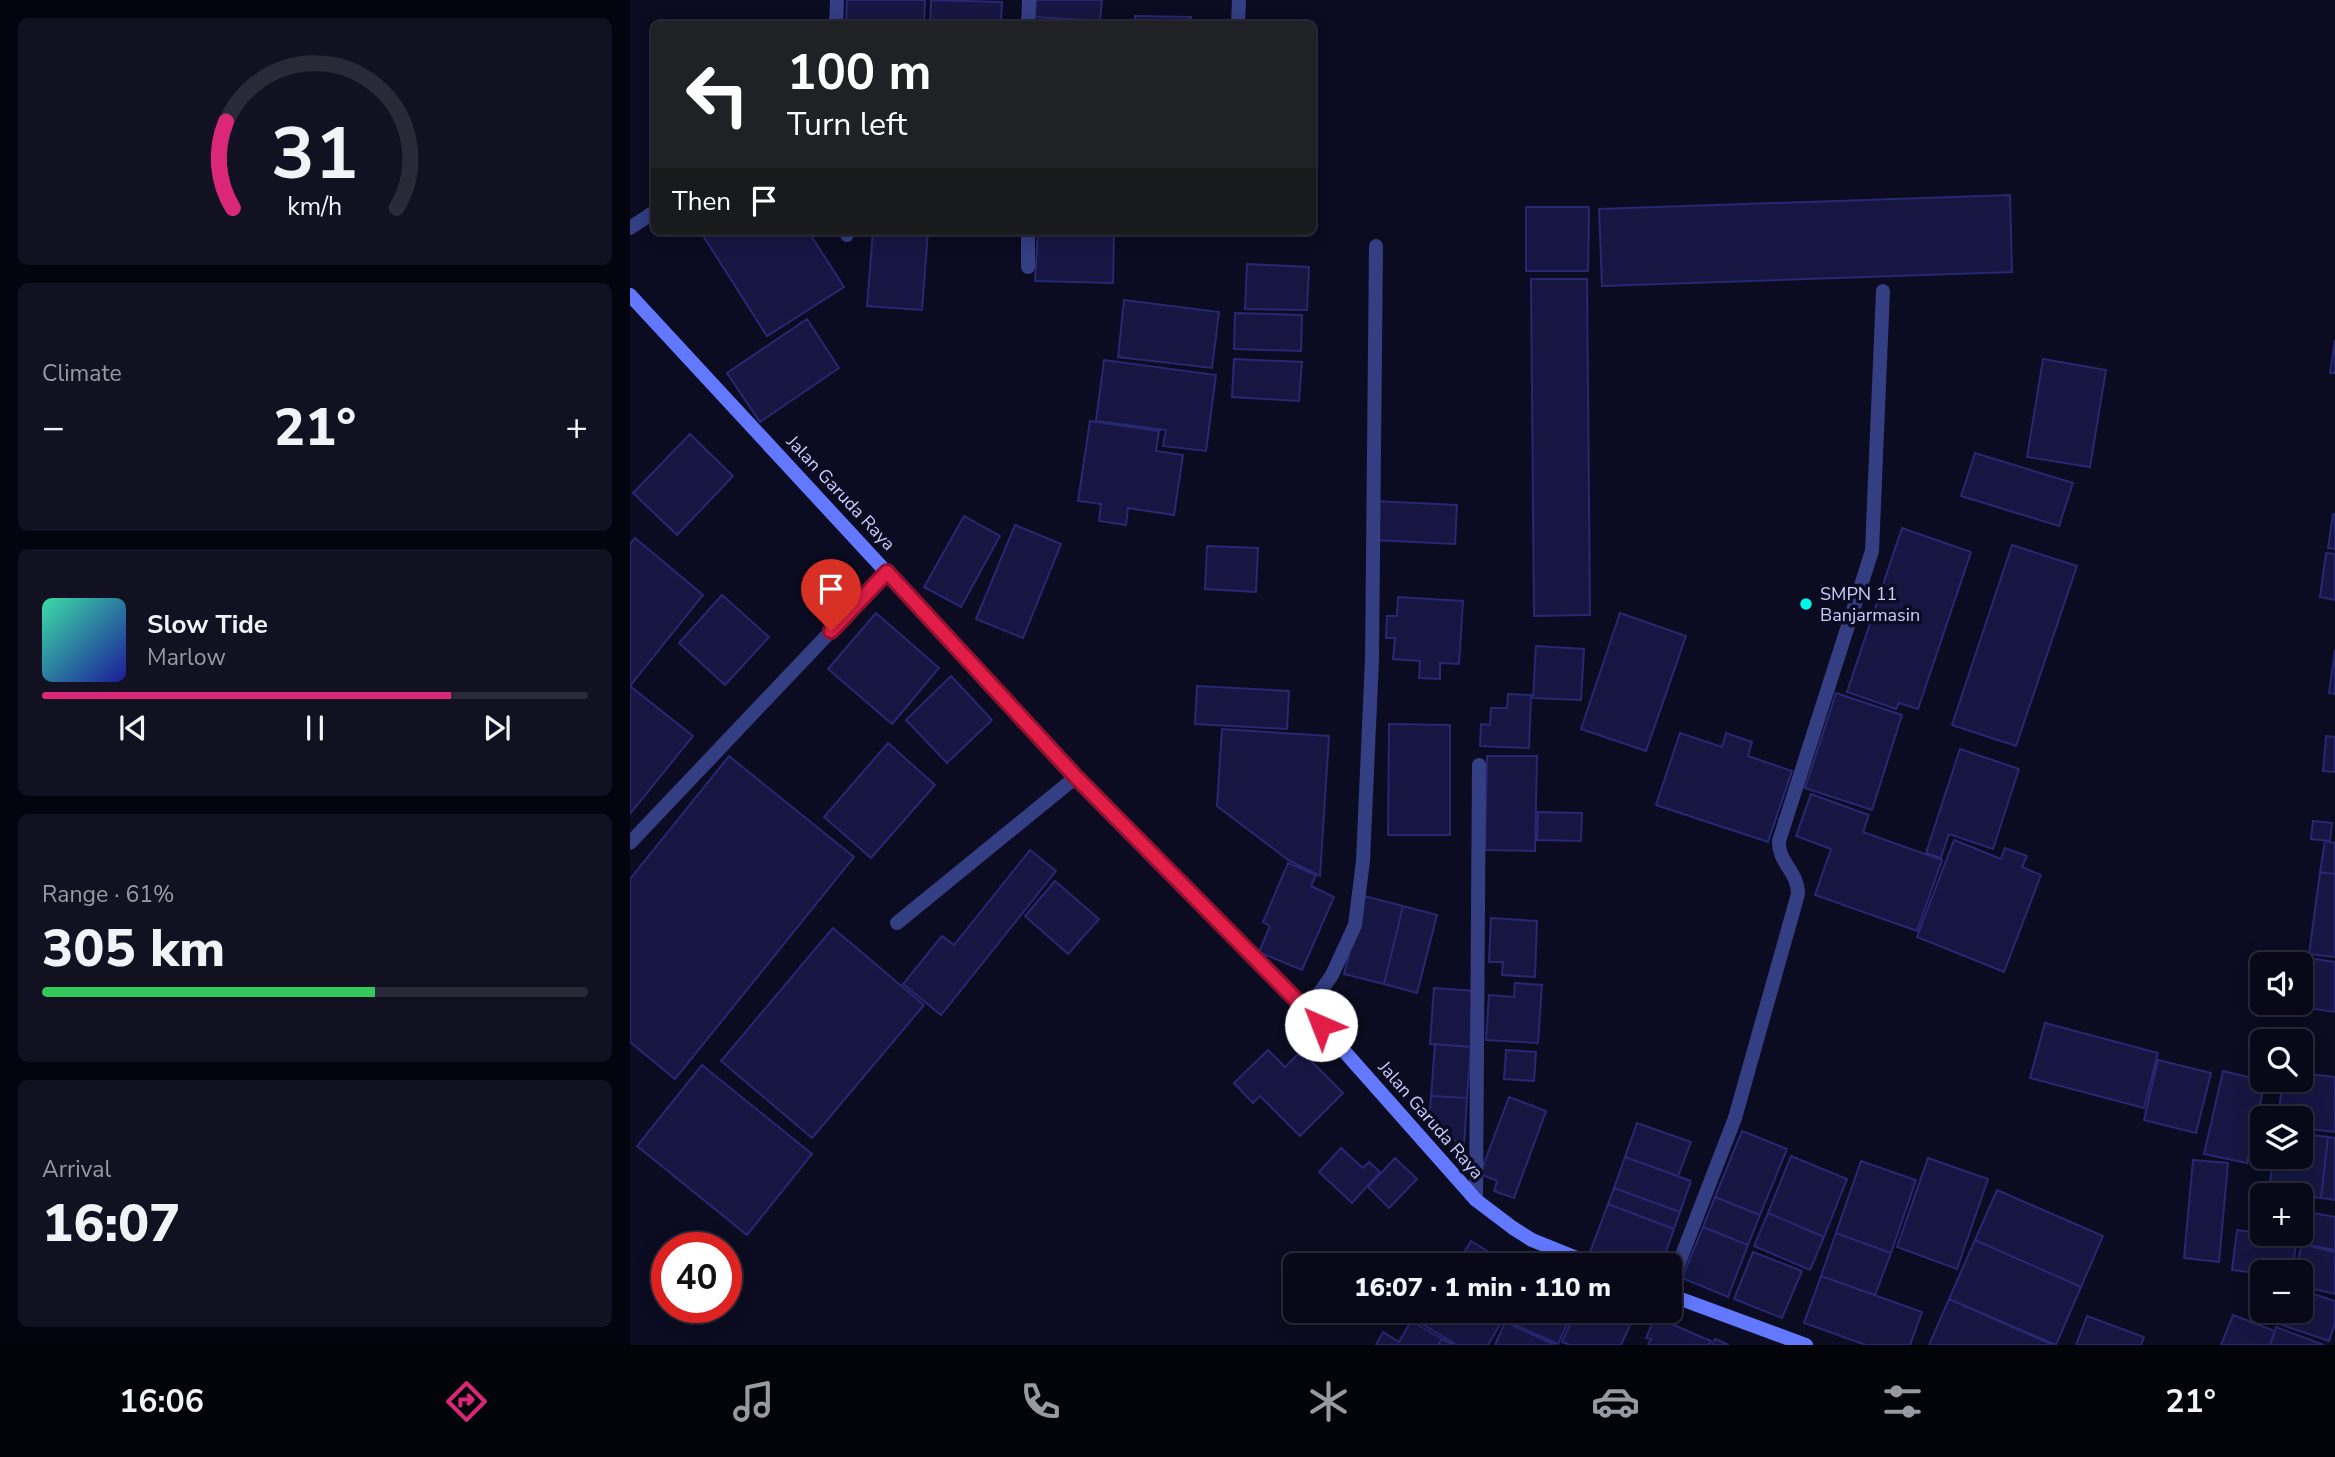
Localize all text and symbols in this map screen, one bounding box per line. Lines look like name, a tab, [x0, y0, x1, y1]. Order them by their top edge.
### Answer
text: 100 m	[787, 39, 931, 106]
icon: left	[672, 49, 763, 140]
text: Turn left	[787, 103, 907, 146]
text: 31	[271, 104, 359, 204]
icon: arrive	[745, 182, 783, 220]
text: Then	[672, 184, 731, 219]
text: km/h	[287, 190, 343, 224]
text: Climate	[42, 358, 122, 389]
text: 21°	[274, 392, 356, 463]
text: −	[42, 402, 65, 453]
text: +	[565, 402, 588, 453]
street label: Jalan Garuda Raya	[781, 430, 901, 556]
pin	[801, 559, 861, 631]
icon: arrive	[812, 570, 850, 608]
place label: SMPN 11 Banjarmasin	[1820, 582, 1920, 627]
marker: SMPN 11 Banjarmasin	[1798, 596, 1814, 612]
text: Slow Tide	[147, 607, 268, 642]
text: Marlow	[147, 642, 226, 673]
icon: previous	[114, 709, 152, 747]
icon: pause	[296, 709, 334, 747]
icon: next	[478, 709, 516, 747]
text: Range · 61%	[42, 879, 174, 910]
text: 305 km	[42, 913, 225, 984]
map controls	[2250, 952, 2313, 1323]
button: sound	[2250, 952, 2313, 1015]
position arrow	[1284, 988, 1358, 1062]
button: search	[2250, 1029, 2313, 1092]
street label: Jalan Garuda Raya	[1372, 1055, 1489, 1184]
button: layers	[2250, 1106, 2313, 1169]
text: Arrival	[42, 1154, 111, 1185]
button: +	[2250, 1183, 2313, 1246]
text: 16:07	[42, 1188, 180, 1259]
speed limit sign: 40	[651, 1232, 742, 1323]
button: −	[2250, 1260, 2313, 1323]
text: 16:07 · 1 min · 110 m	[1354, 1270, 1611, 1305]
icon: directions	[442, 1377, 491, 1426]
icon: music	[729, 1377, 778, 1426]
icon: phone	[1016, 1377, 1065, 1426]
icon: climate	[1304, 1377, 1353, 1426]
icon: car	[1591, 1377, 1640, 1426]
icon: filters	[1878, 1377, 1927, 1426]
text: 16:06	[119, 1380, 204, 1423]
text: 21°	[2165, 1380, 2216, 1423]

